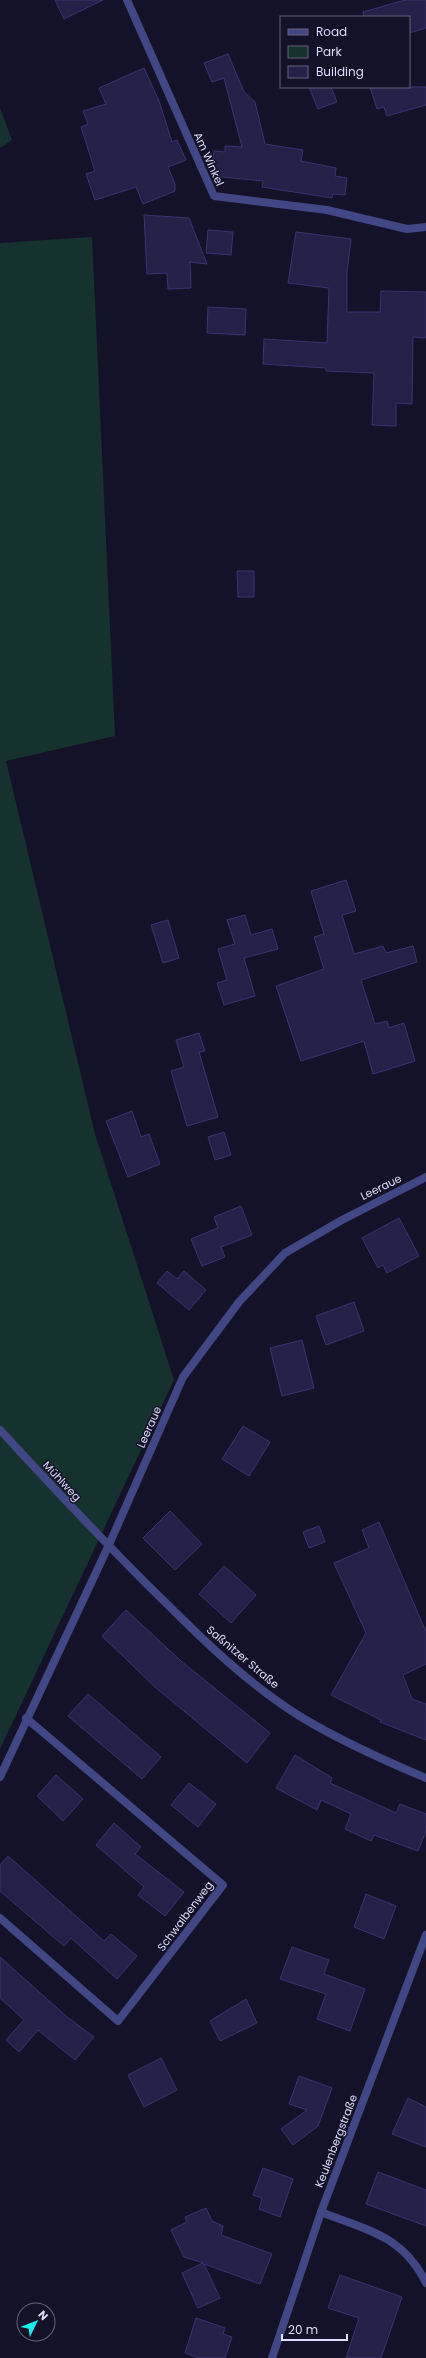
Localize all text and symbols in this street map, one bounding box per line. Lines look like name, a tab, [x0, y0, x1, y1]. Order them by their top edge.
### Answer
legend	[280, 16, 410, 88]
text: Road	[316, 23, 347, 40]
text: Park	[316, 43, 343, 60]
text: Building	[316, 63, 364, 80]
street label: Am Winkel	[190, 130, 228, 188]
street label: Leeraue	[358, 1170, 404, 1204]
street label: Leeraue	[133, 1404, 165, 1450]
street label: Mühlweg	[39, 1457, 85, 1505]
street label: Saßnitzer Straße	[203, 1622, 283, 1692]
street label: Schwalbenweg	[153, 1878, 217, 1954]
street label: Keulenbergstraße	[311, 2092, 361, 2190]
north arrow	[16, 2302, 56, 2342]
text: N	[35, 2307, 52, 2324]
scale bar	[282, 2316, 347, 2342]
text: 20 m	[288, 2321, 318, 2338]

